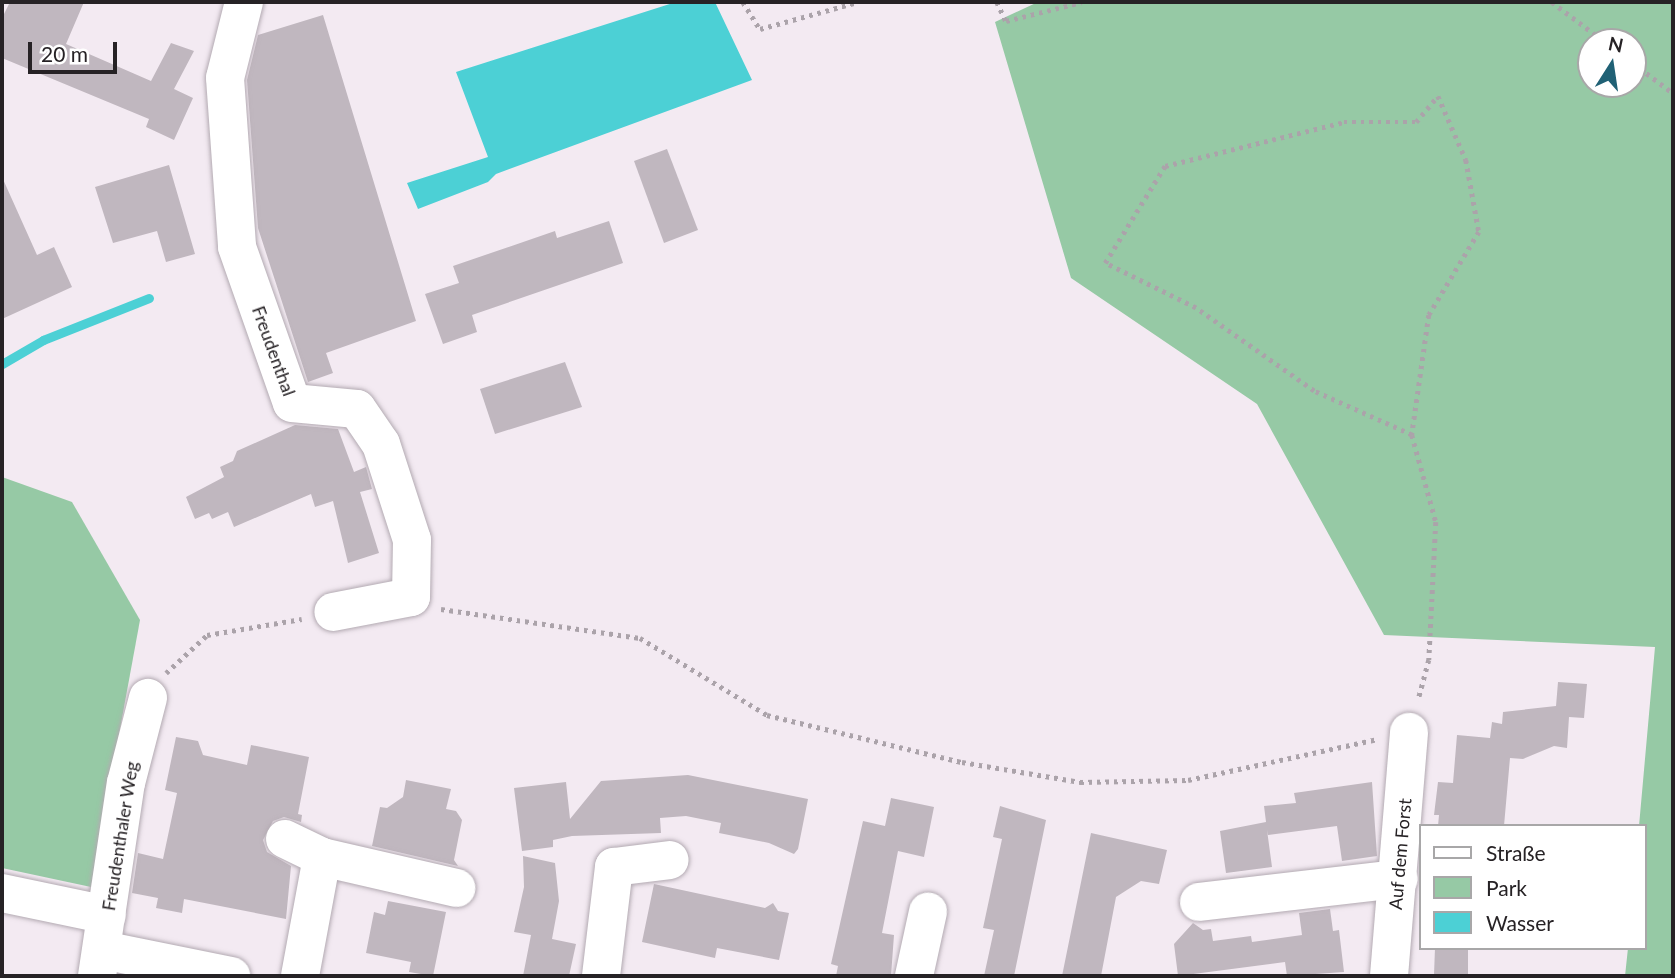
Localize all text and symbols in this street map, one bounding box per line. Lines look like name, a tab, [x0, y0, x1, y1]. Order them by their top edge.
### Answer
scale bar	[32, 28, 121, 72]
north arrow	[1577, 28, 1647, 98]
text: N	[1606, 31, 1626, 57]
text: 20 m	[41, 41, 88, 66]
street label: Freudenthal	[248, 303, 300, 399]
street label: Freudenthaler Weg	[97, 760, 143, 912]
street label: Auf dem Forst	[1384, 797, 1416, 911]
legend	[1420, 824, 1647, 950]
text: Straße	[1486, 840, 1546, 865]
text: Park	[1486, 875, 1527, 900]
text: Wasser	[1486, 910, 1554, 935]

